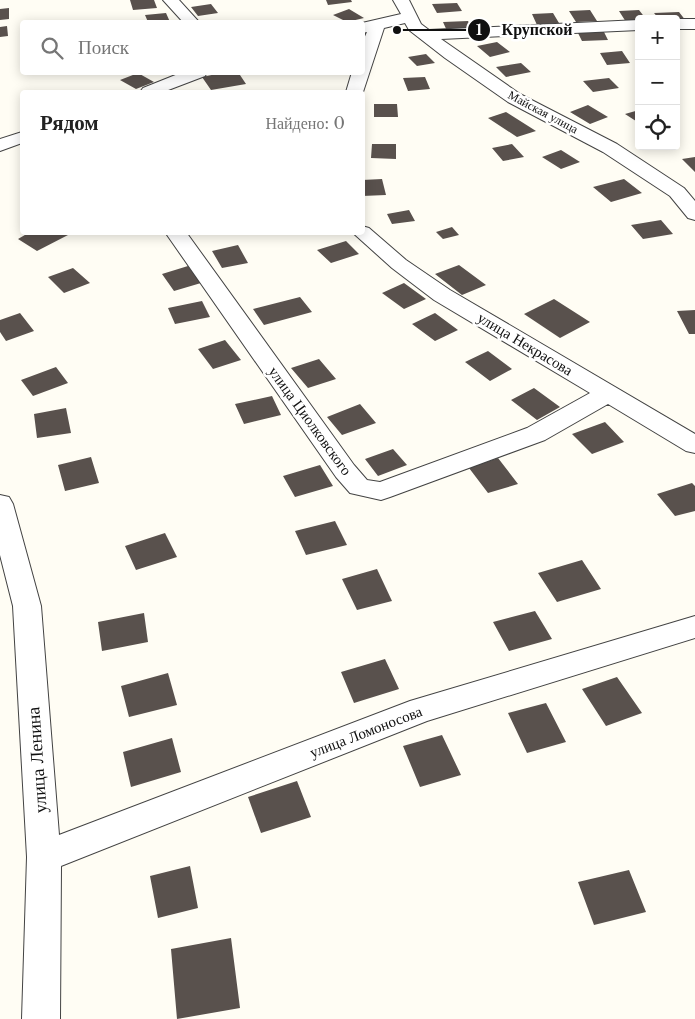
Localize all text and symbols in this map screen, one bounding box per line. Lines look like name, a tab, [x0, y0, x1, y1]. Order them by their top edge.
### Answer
callout: Крупской	[466, 14, 582, 45]
map controls	[635, 15, 680, 150]
button: +	[635, 15, 680, 60]
text: Крупской	[502, 19, 572, 39]
search box	[20, 20, 365, 75]
text: 1	[476, 20, 483, 39]
icon: search	[38, 34, 66, 62]
text: Поиск	[78, 36, 129, 59]
button: −	[635, 60, 680, 105]
street label: Майская улица	[506, 87, 581, 137]
button: locate	[635, 105, 680, 150]
text: Рядом	[40, 110, 99, 136]
text: Найдено: 0	[265, 113, 345, 133]
street label: улица Некрасова	[474, 308, 577, 380]
street label: улица Циолковского	[265, 363, 356, 479]
street label: улица Ломоносова	[307, 701, 425, 762]
street label: улица Ленина	[22, 706, 52, 814]

